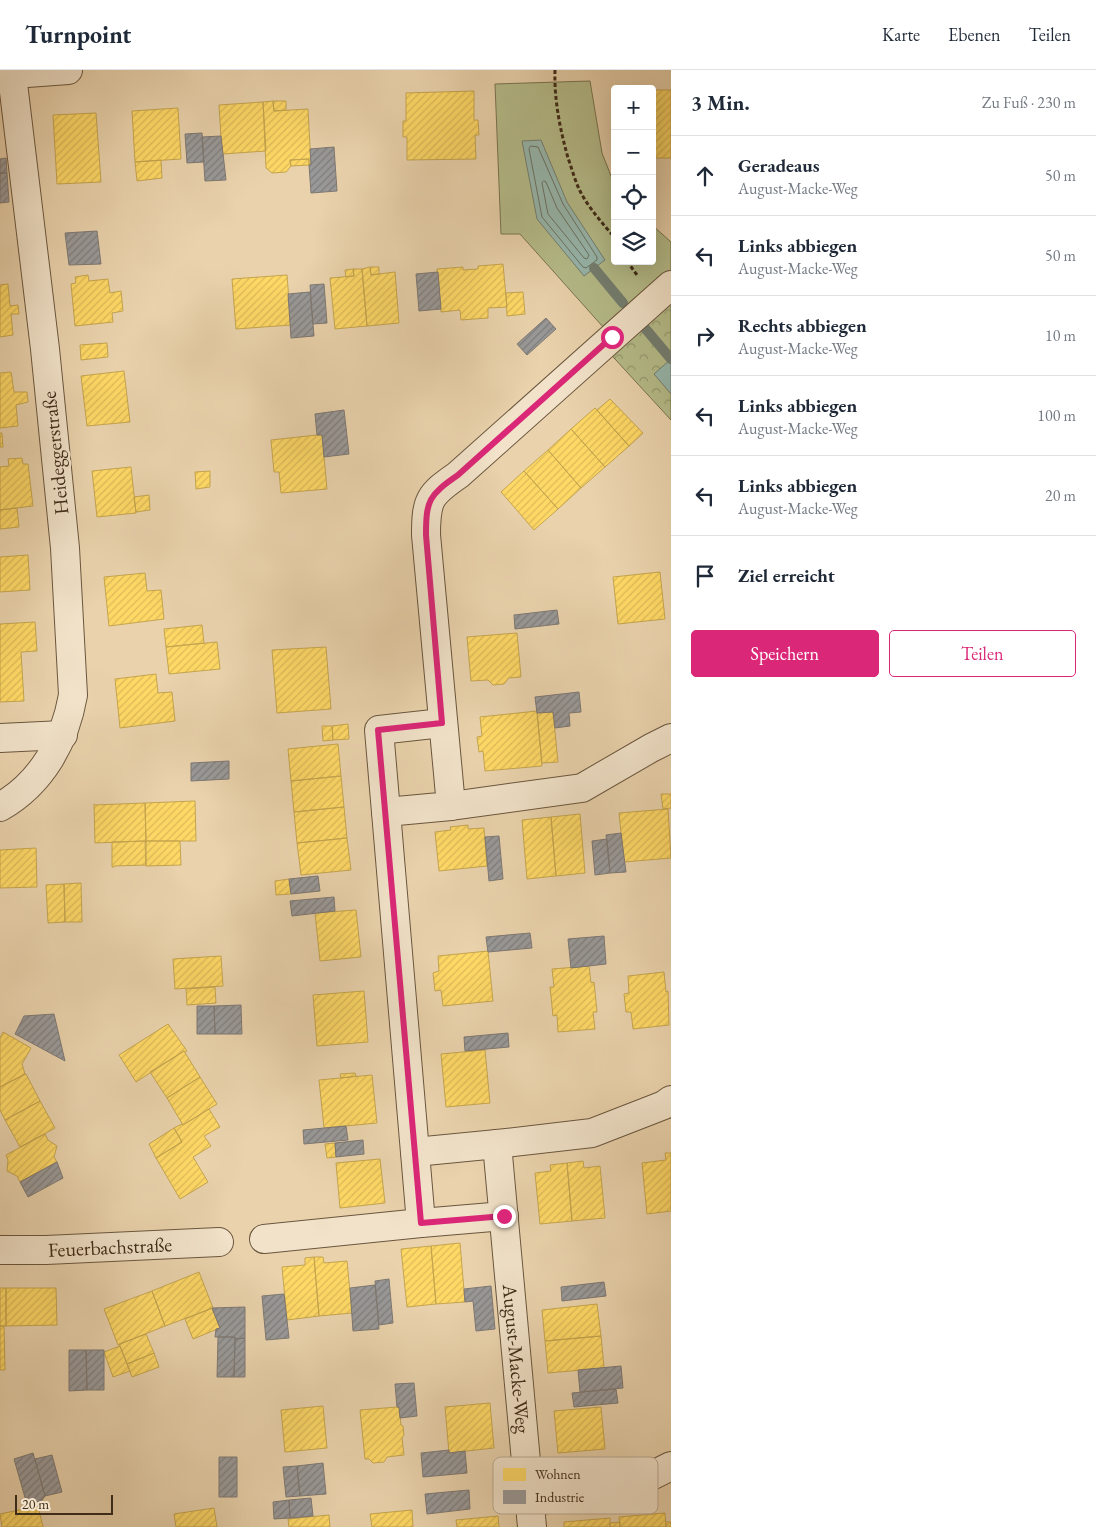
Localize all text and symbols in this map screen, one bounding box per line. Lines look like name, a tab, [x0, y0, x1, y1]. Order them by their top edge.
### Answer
text: Turnpoint	[25, 19, 131, 50]
text: Karte	[882, 23, 920, 46]
text: Ebenen	[948, 23, 1001, 46]
text: Teilen	[1029, 23, 1071, 46]
map controls	[611, 85, 656, 265]
button: +	[611, 85, 656, 130]
text: 3 Min.	[691, 89, 750, 116]
text: Zu Fuß · 230 m	[982, 92, 1076, 113]
button: −	[611, 130, 656, 175]
text: Geradeaus	[738, 153, 820, 178]
icon: ahead	[691, 162, 719, 190]
text: 50 m	[1045, 165, 1076, 186]
button: locate	[611, 175, 656, 220]
text: August-Macke-Weg	[738, 178, 858, 199]
button: layers	[611, 220, 656, 265]
text: Links abbiegen	[738, 233, 857, 258]
icon: left	[691, 242, 719, 270]
text: 50 m	[1045, 245, 1076, 266]
text: August-Macke-Weg	[738, 258, 858, 279]
text: Rechts abbiegen	[738, 313, 867, 338]
icon: right	[691, 322, 719, 350]
text: 10 m	[1045, 325, 1076, 346]
route start	[601, 326, 624, 349]
text: August-Macke-Weg	[738, 338, 858, 359]
street label: Heideggerstraße	[36, 390, 74, 516]
text: Links abbiegen	[738, 393, 857, 418]
icon: left	[691, 402, 719, 430]
text: 100 m	[1037, 405, 1076, 426]
text: August-Macke-Weg	[738, 418, 858, 439]
text: Links abbiegen	[738, 473, 857, 498]
icon: left	[691, 482, 719, 510]
text: 20 m	[1045, 485, 1076, 506]
text: August-Macke-Weg	[738, 498, 858, 519]
icon: arrive	[691, 562, 719, 590]
text: Ziel erreicht	[738, 563, 835, 588]
button: Speichern	[691, 630, 879, 677]
button: Teilen	[889, 630, 1076, 677]
route end	[493, 1205, 516, 1228]
street label: Feuerbachstraße	[47, 1231, 173, 1263]
street label: August-Macke-Weg	[497, 1282, 536, 1435]
legend	[493, 1457, 658, 1514]
text: Wohnen	[535, 1465, 581, 1483]
text: Industrie	[535, 1488, 585, 1506]
scale bar	[15, 1492, 112, 1515]
text: 20 m	[22, 1495, 49, 1513]

